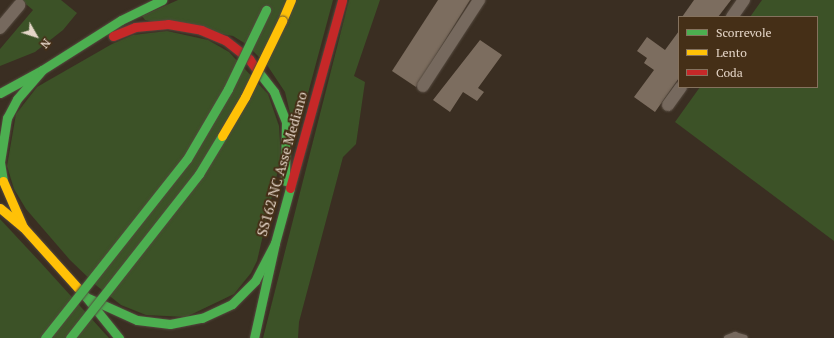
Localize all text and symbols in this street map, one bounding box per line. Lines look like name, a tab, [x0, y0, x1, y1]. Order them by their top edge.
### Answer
north arrow	[16, 16, 56, 56]
legend	[678, 16, 818, 88]
text: Scorrevole	[716, 25, 772, 40]
text: N	[37, 36, 53, 51]
text: Lento	[716, 45, 747, 60]
text: Coda	[716, 65, 743, 80]
street label: SS162 NC Asse Mediano	[253, 90, 311, 238]

